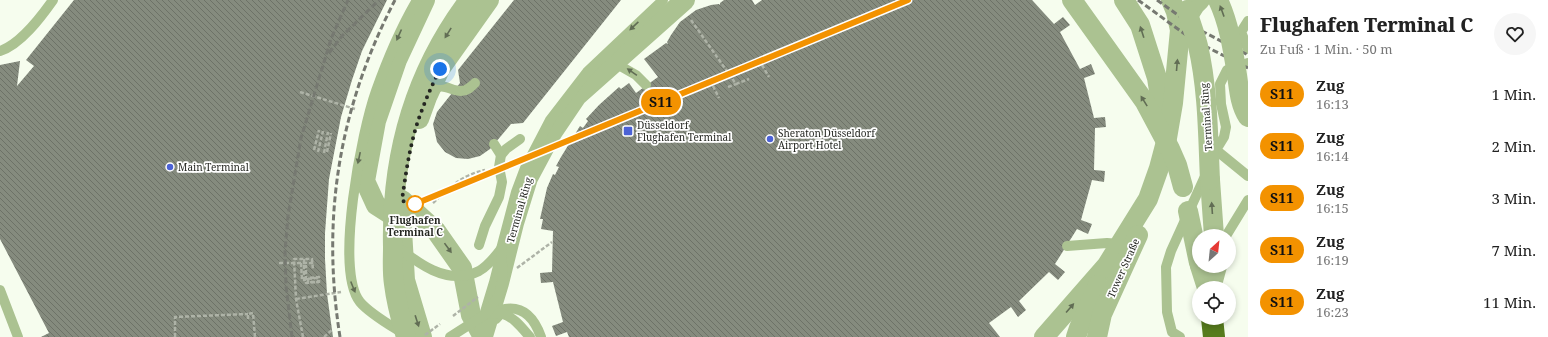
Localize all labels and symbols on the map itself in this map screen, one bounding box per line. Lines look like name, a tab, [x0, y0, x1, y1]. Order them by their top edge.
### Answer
one-way arrow	[1219, 5, 1225, 17]
one-way arrow	[629, 22, 639, 31]
one-way arrow	[1139, 26, 1145, 38]
one-way arrow	[444, 28, 452, 38]
one-way arrow	[396, 29, 402, 40]
your location	[430, 59, 450, 79]
one-way arrow	[1173, 59, 1180, 71]
one-way arrow	[627, 68, 637, 76]
street label: Terminal Ring	[1197, 82, 1215, 151]
line badge: S11	[638, 89, 684, 115]
one-way arrow	[1140, 95, 1148, 106]
place label: Düsseldorf Flughafen Terminal	[637, 118, 731, 144]
marker: Düsseldorf Flughafen Terminal	[622, 125, 634, 137]
place label: Sheraton Düsseldorf Airport Hotel	[778, 126, 876, 152]
marker: Sheraton Düsseldorf Airport Hotel	[765, 134, 775, 144]
one-way arrow	[356, 152, 362, 164]
place label: Main Terminal	[178, 160, 249, 174]
marker: Main Terminal	[165, 162, 175, 172]
street label: Terminal Ring	[503, 175, 535, 244]
marker: Flughafen Terminal C	[406, 195, 424, 213]
one-way arrow	[1208, 202, 1215, 214]
place label: Flughafen Terminal C	[387, 213, 443, 239]
north arrow	[1192, 229, 1236, 273]
street label: Tower Straße	[1104, 236, 1142, 300]
one-way arrow	[444, 242, 452, 253]
one-way arrow	[351, 281, 357, 293]
one-way arrow	[1065, 303, 1074, 312]
one-way arrow	[414, 315, 420, 327]

